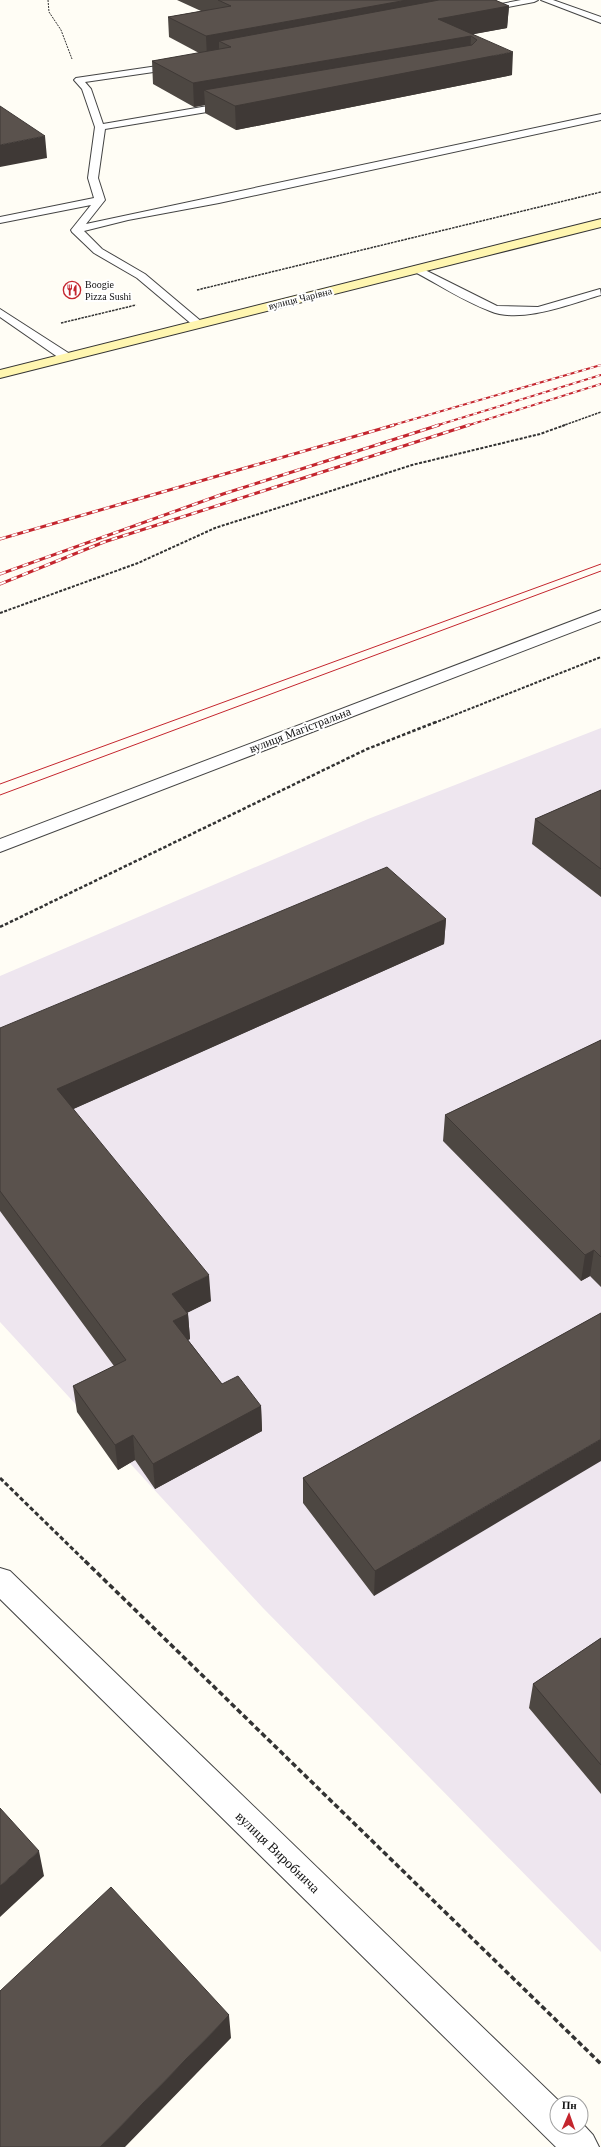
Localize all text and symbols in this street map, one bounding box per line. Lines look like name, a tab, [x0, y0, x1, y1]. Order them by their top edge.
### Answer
place label: Boogie Pizza Sushi	[85, 279, 132, 302]
restaurant icon: Boogie Pizza Sushi	[62, 280, 82, 300]
street label: вулиця Чарівна	[267, 285, 334, 312]
street label: вулиця Магістральна	[247, 704, 353, 756]
street label: вулиця Виробнича	[233, 1809, 323, 1897]
north arrow	[549, 2095, 589, 2135]
text: Пн	[562, 2099, 578, 2111]

